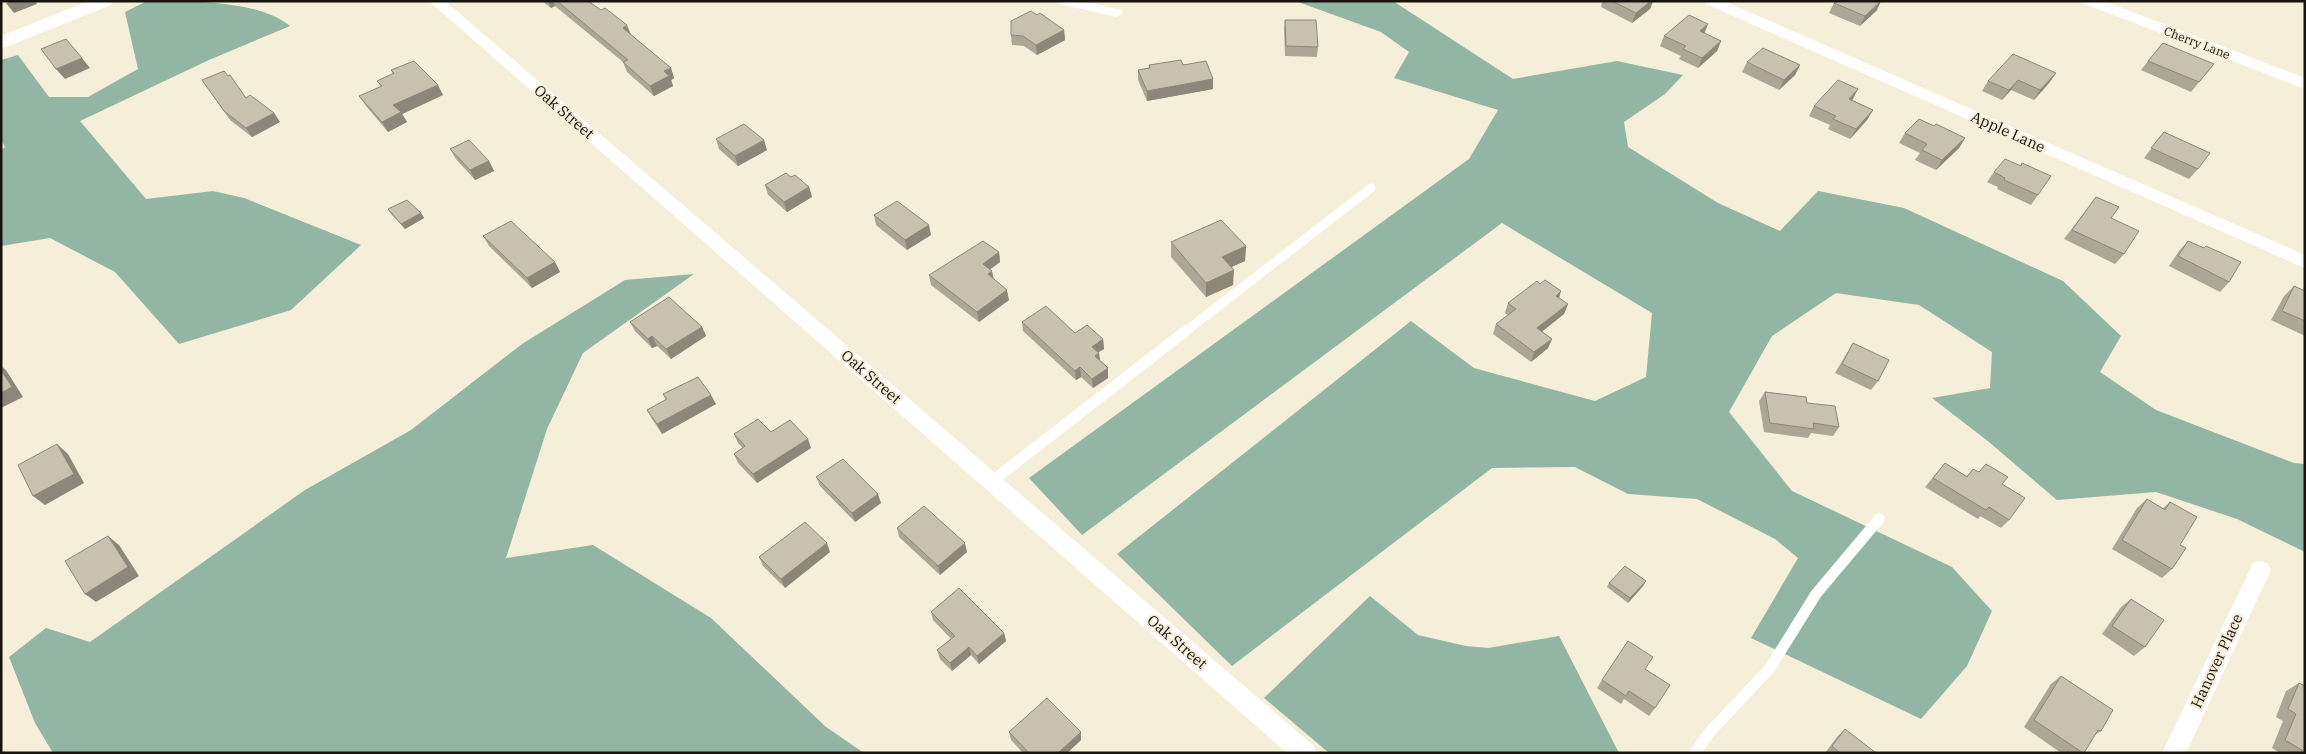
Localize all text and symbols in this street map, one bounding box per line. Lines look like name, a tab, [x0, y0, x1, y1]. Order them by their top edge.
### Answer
street label: Cherry Lane	[2162, 23, 2232, 62]
street label: Oak Street	[530, 80, 598, 143]
street label: Apple Lane	[1968, 107, 2048, 156]
street label: Oak Street	[837, 345, 905, 408]
street label: Oak Street	[1143, 610, 1211, 673]
street label: Hanover Place	[2186, 611, 2247, 711]

